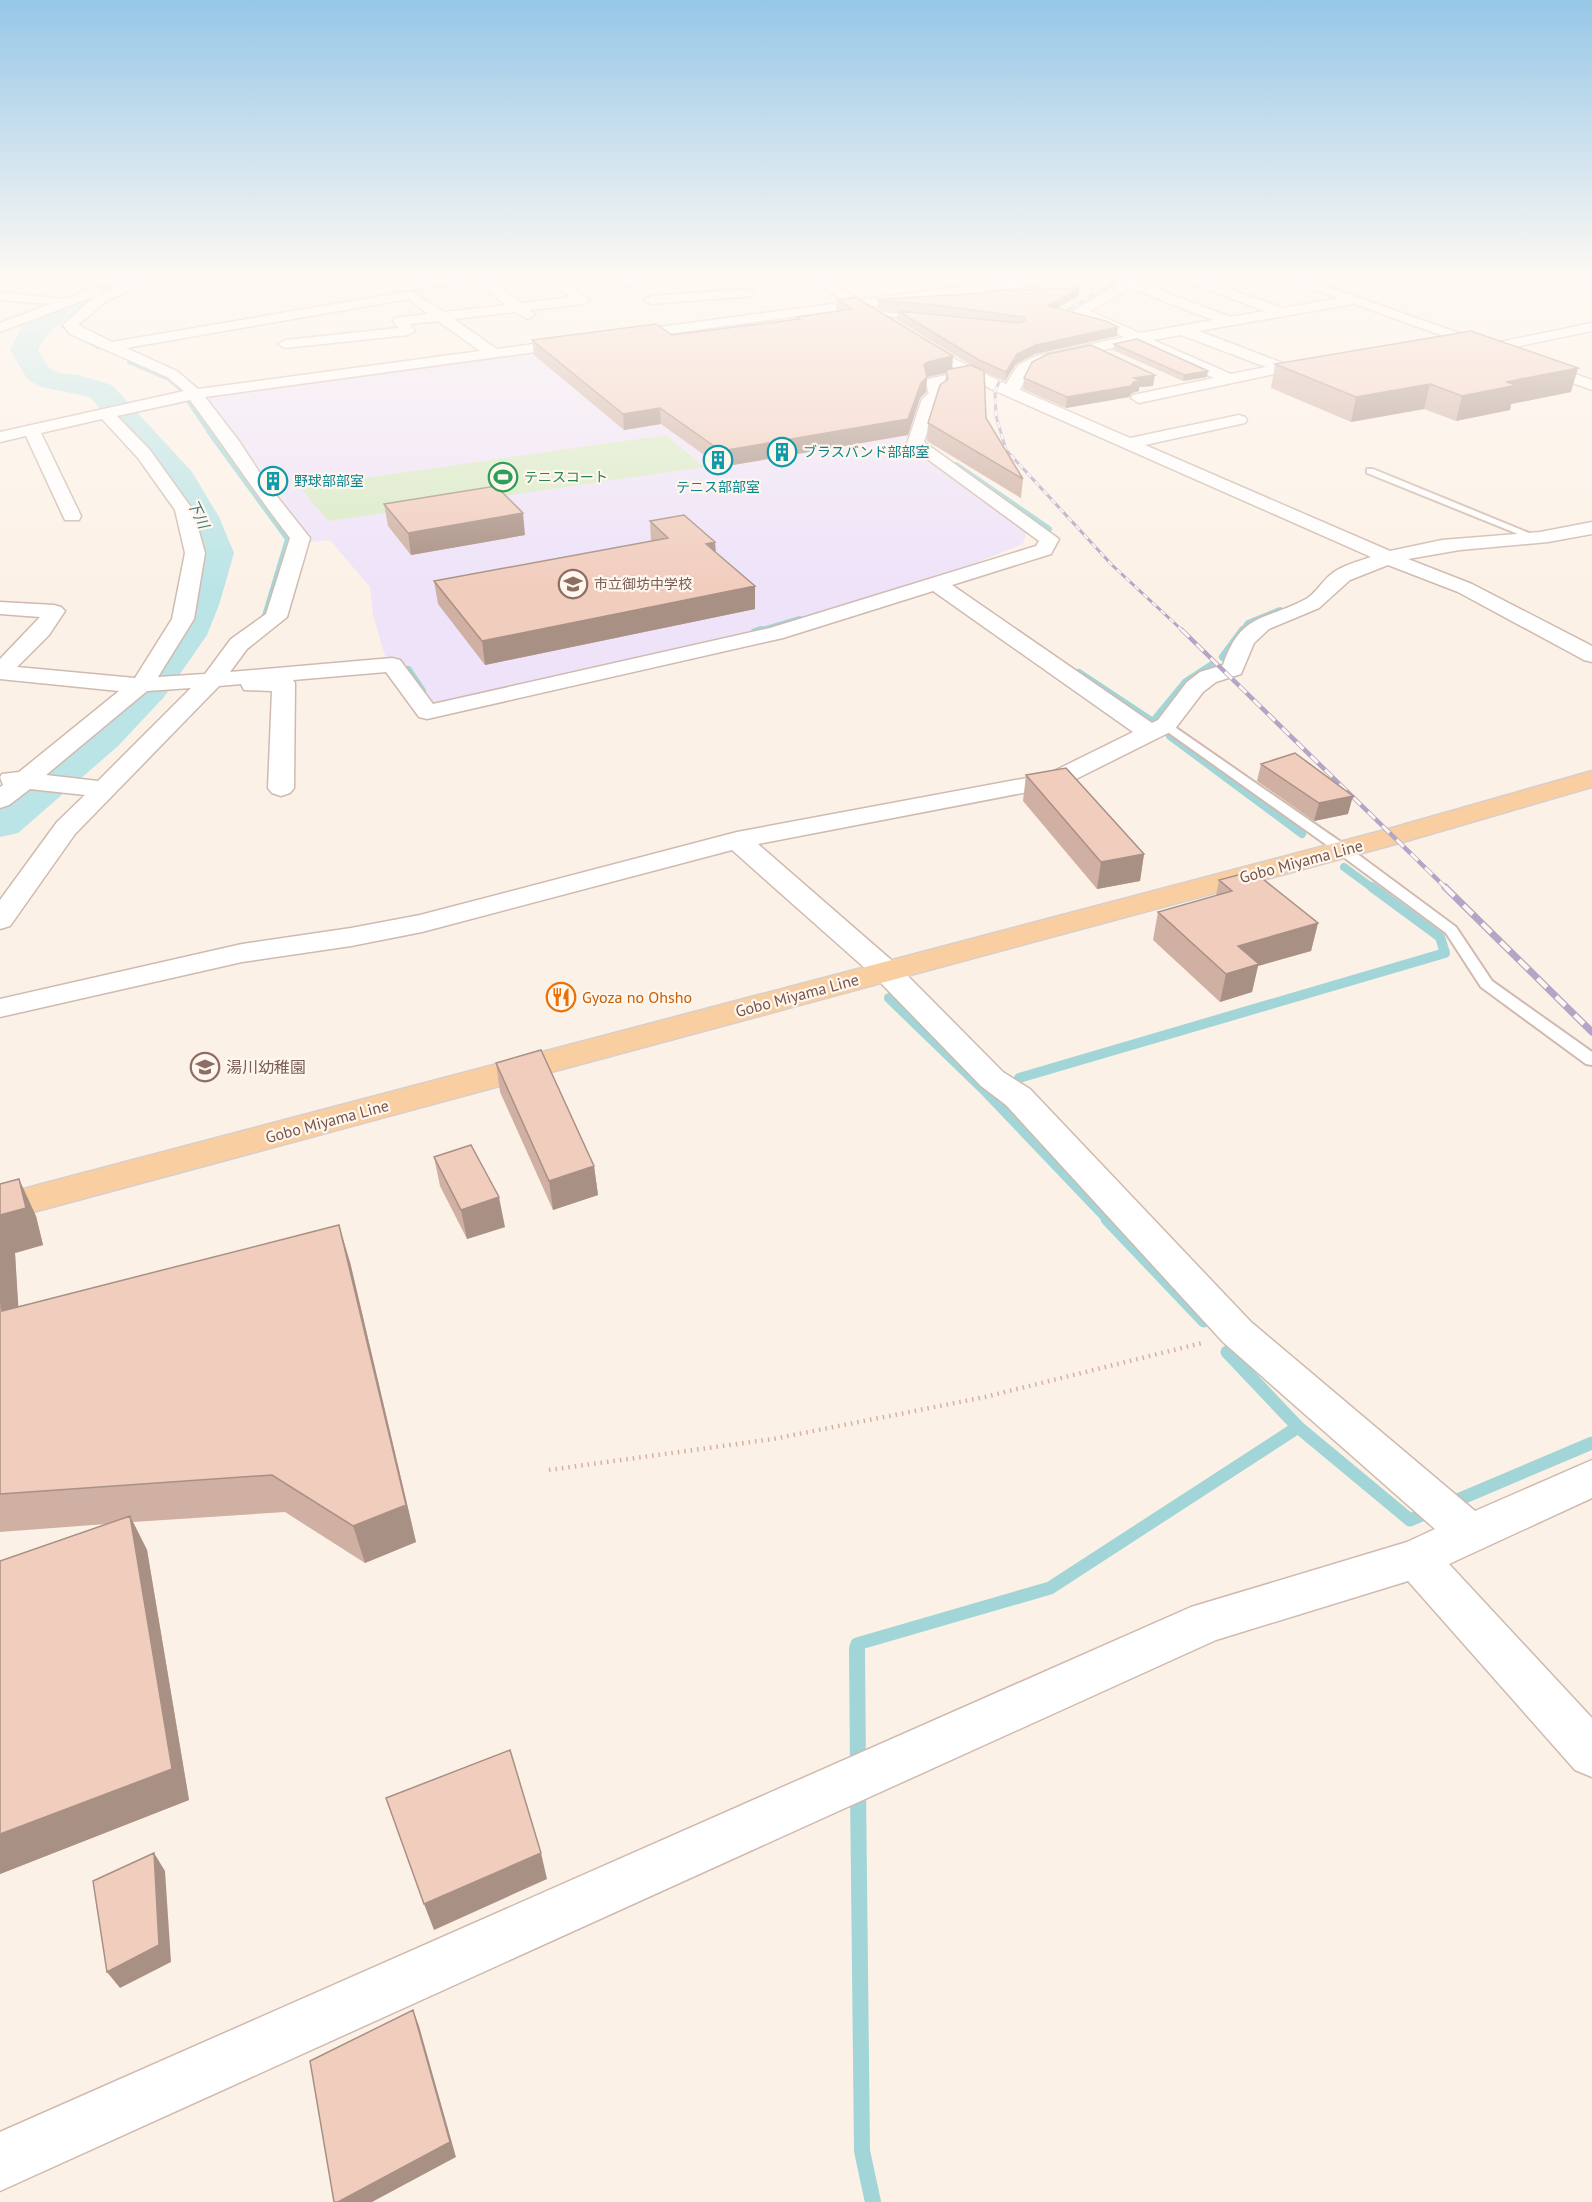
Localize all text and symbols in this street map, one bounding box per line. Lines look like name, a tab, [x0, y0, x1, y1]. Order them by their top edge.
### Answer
building icon: ブラスバンド部部室	[766, 436, 798, 468]
place label: ブラスバンド部部室	[803, 443, 929, 461]
building icon: テニス部部室	[702, 444, 734, 476]
sports icon: テニスコート	[487, 461, 519, 493]
building icon: 野球部部室	[257, 465, 289, 497]
place label: テニスコート	[524, 468, 608, 486]
place label: 野球部部室	[294, 472, 364, 490]
place label: テニス部部室	[676, 478, 760, 496]
water label: 下川	[183, 496, 214, 533]
school or university icon: 市立御坊中学校	[557, 568, 589, 600]
place label: 市立御坊中学校	[594, 575, 692, 593]
street label: Gobo Miyama Line	[1237, 835, 1365, 887]
street label: Gobo Miyama Line	[733, 969, 861, 1021]
restaurant icon: Gyoza no Ohsho	[545, 981, 577, 1013]
place label: Gyoza no Ohsho	[582, 987, 692, 1007]
school or university icon: 湯川幼稚園	[189, 1051, 221, 1083]
place label: 湯川幼稚園	[226, 1057, 306, 1077]
street label: Gobo Miyama Line	[263, 1095, 391, 1147]

